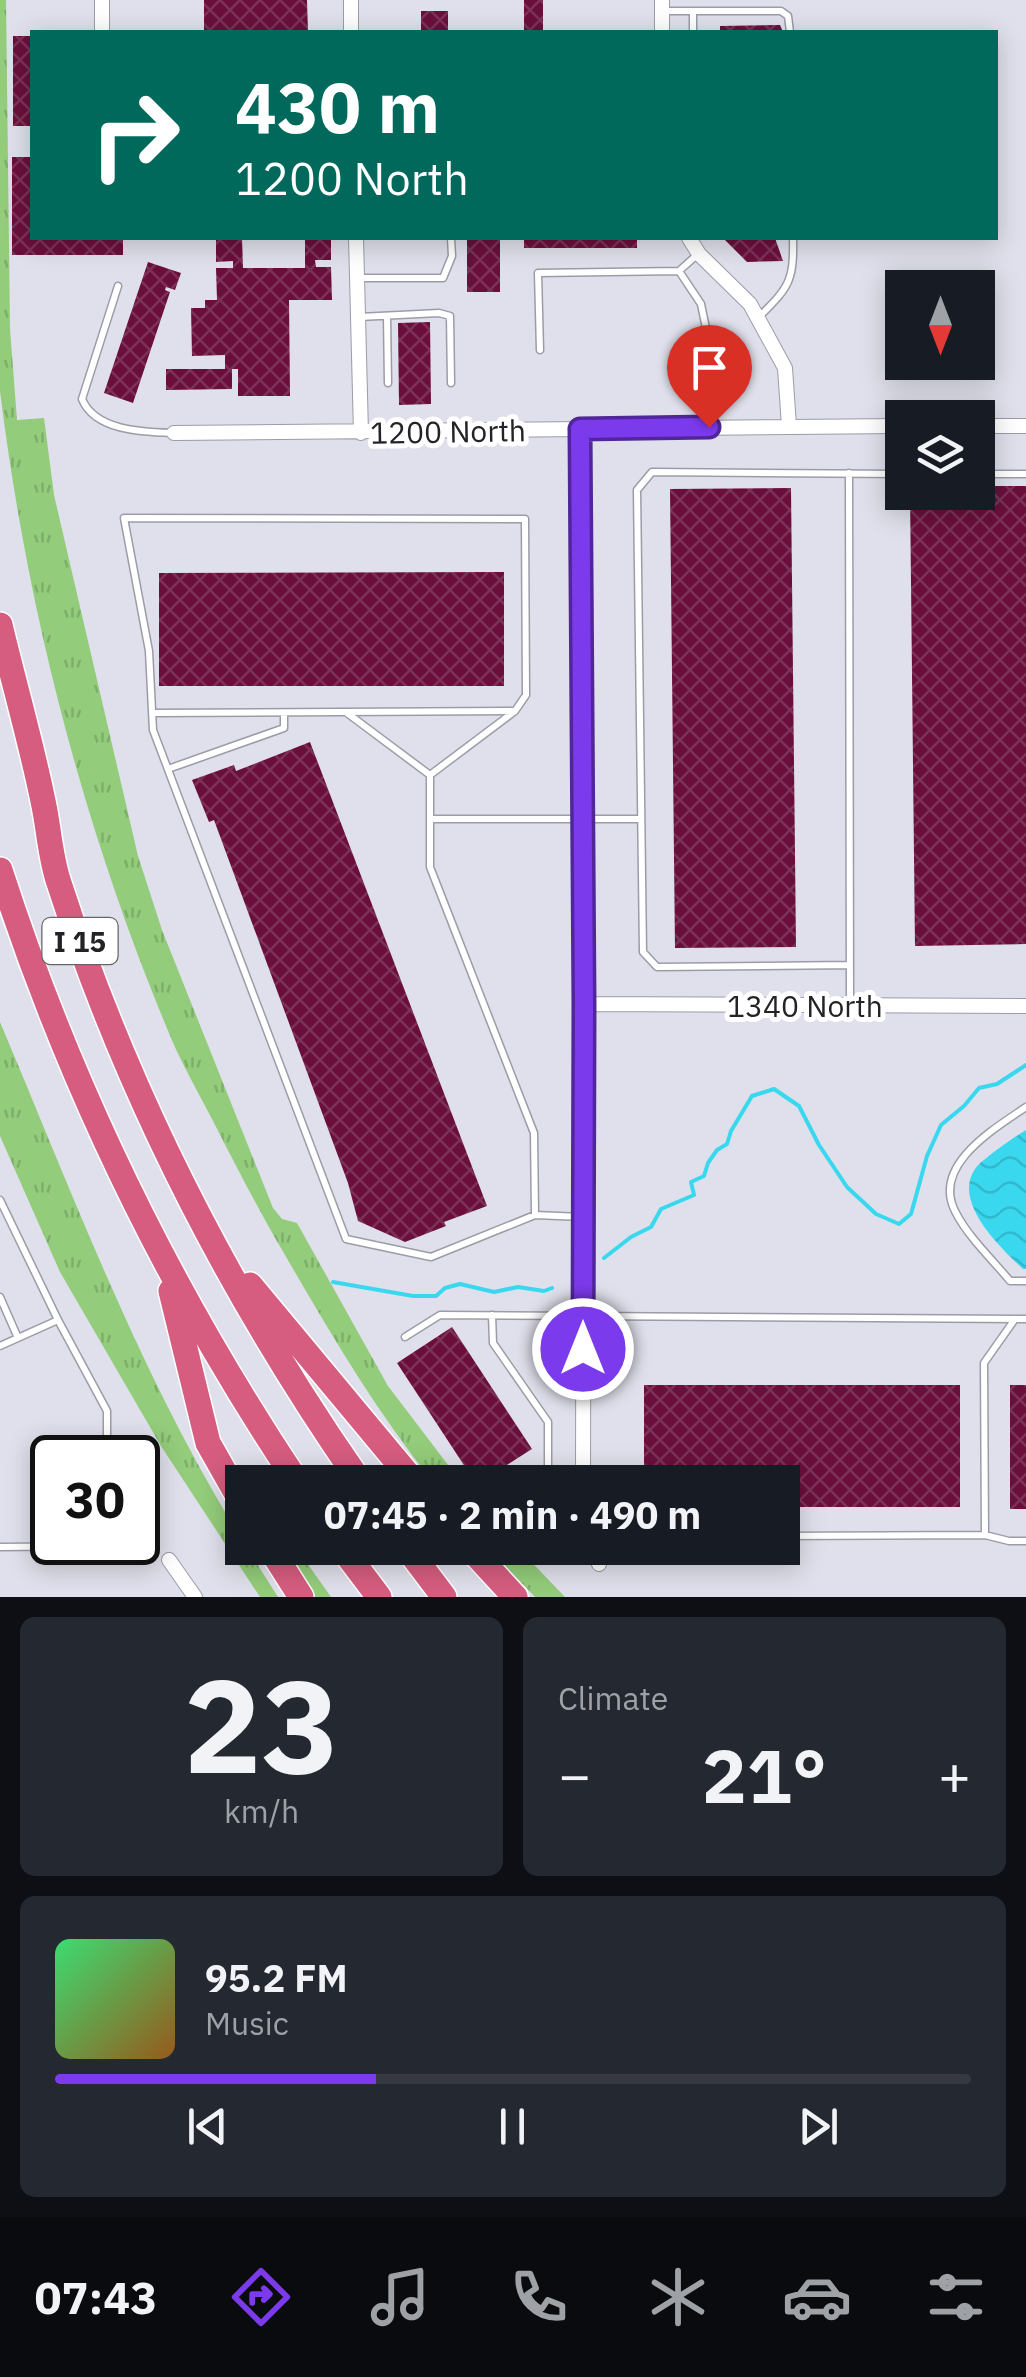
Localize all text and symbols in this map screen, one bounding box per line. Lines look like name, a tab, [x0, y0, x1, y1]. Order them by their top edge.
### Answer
text: 430 m	[235, 61, 440, 152]
icon: right	[70, 70, 200, 200]
text: 1200 North	[235, 149, 469, 207]
north arrow	[885, 270, 995, 380]
map controls	[885, 270, 995, 510]
pin	[667, 325, 752, 428]
icon: arrive	[682, 340, 737, 395]
button: layers	[885, 400, 995, 510]
street label: 1200 North	[370, 410, 526, 452]
road number: I 15	[42, 918, 118, 964]
street label: 1340 North	[727, 986, 883, 1025]
position arrow	[531, 1297, 635, 1401]
speed limit sign: 30	[30, 1435, 160, 1565]
text: 07:45 · 2 min · 490 m	[324, 1490, 701, 1539]
text: 23	[183, 1640, 340, 1809]
text: Climate	[558, 1677, 668, 1719]
text: 21°	[702, 1726, 827, 1824]
text: −	[558, 1739, 591, 1810]
text: +	[938, 1739, 971, 1810]
text: km/h	[224, 1790, 299, 1832]
text: 95.2 FM	[205, 1953, 348, 2002]
text: Music	[205, 2002, 289, 2044]
icon: previous	[180, 2099, 235, 2154]
icon: pause	[485, 2099, 540, 2154]
icon: next	[791, 2099, 846, 2154]
icon: directions	[226, 2262, 296, 2332]
icon: music	[365, 2262, 435, 2332]
icon: phone	[504, 2262, 574, 2332]
icon: climate	[643, 2262, 713, 2332]
icon: car	[782, 2262, 852, 2332]
icon: filters	[921, 2262, 991, 2332]
text: 07:43	[35, 2268, 157, 2326]

